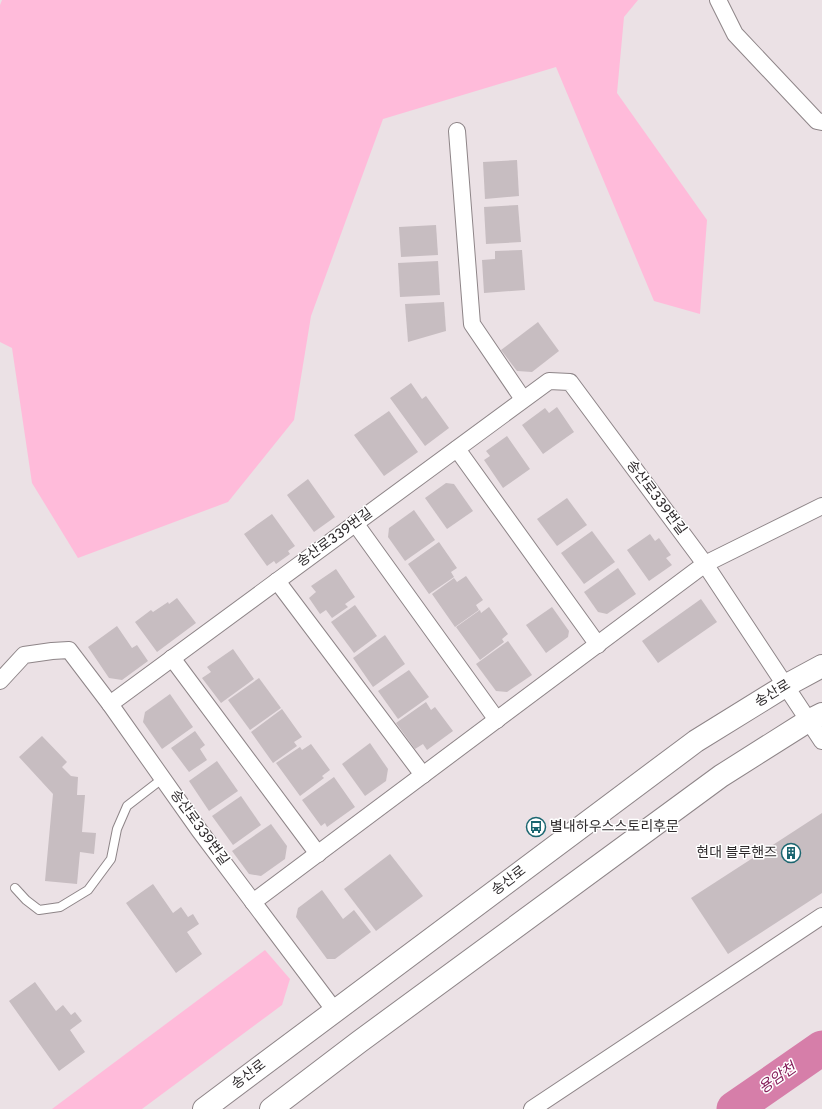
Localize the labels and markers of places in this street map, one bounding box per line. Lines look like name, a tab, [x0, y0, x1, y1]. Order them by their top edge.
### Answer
bus stop icon: 별내하우스스토리후문	[525, 816, 547, 838]
place label: 별내하우스스토리후문	[550, 819, 679, 836]
building icon: 현대 블루핸즈	[780, 842, 802, 864]
place label: 현대 블루핸즈	[696, 844, 777, 862]

